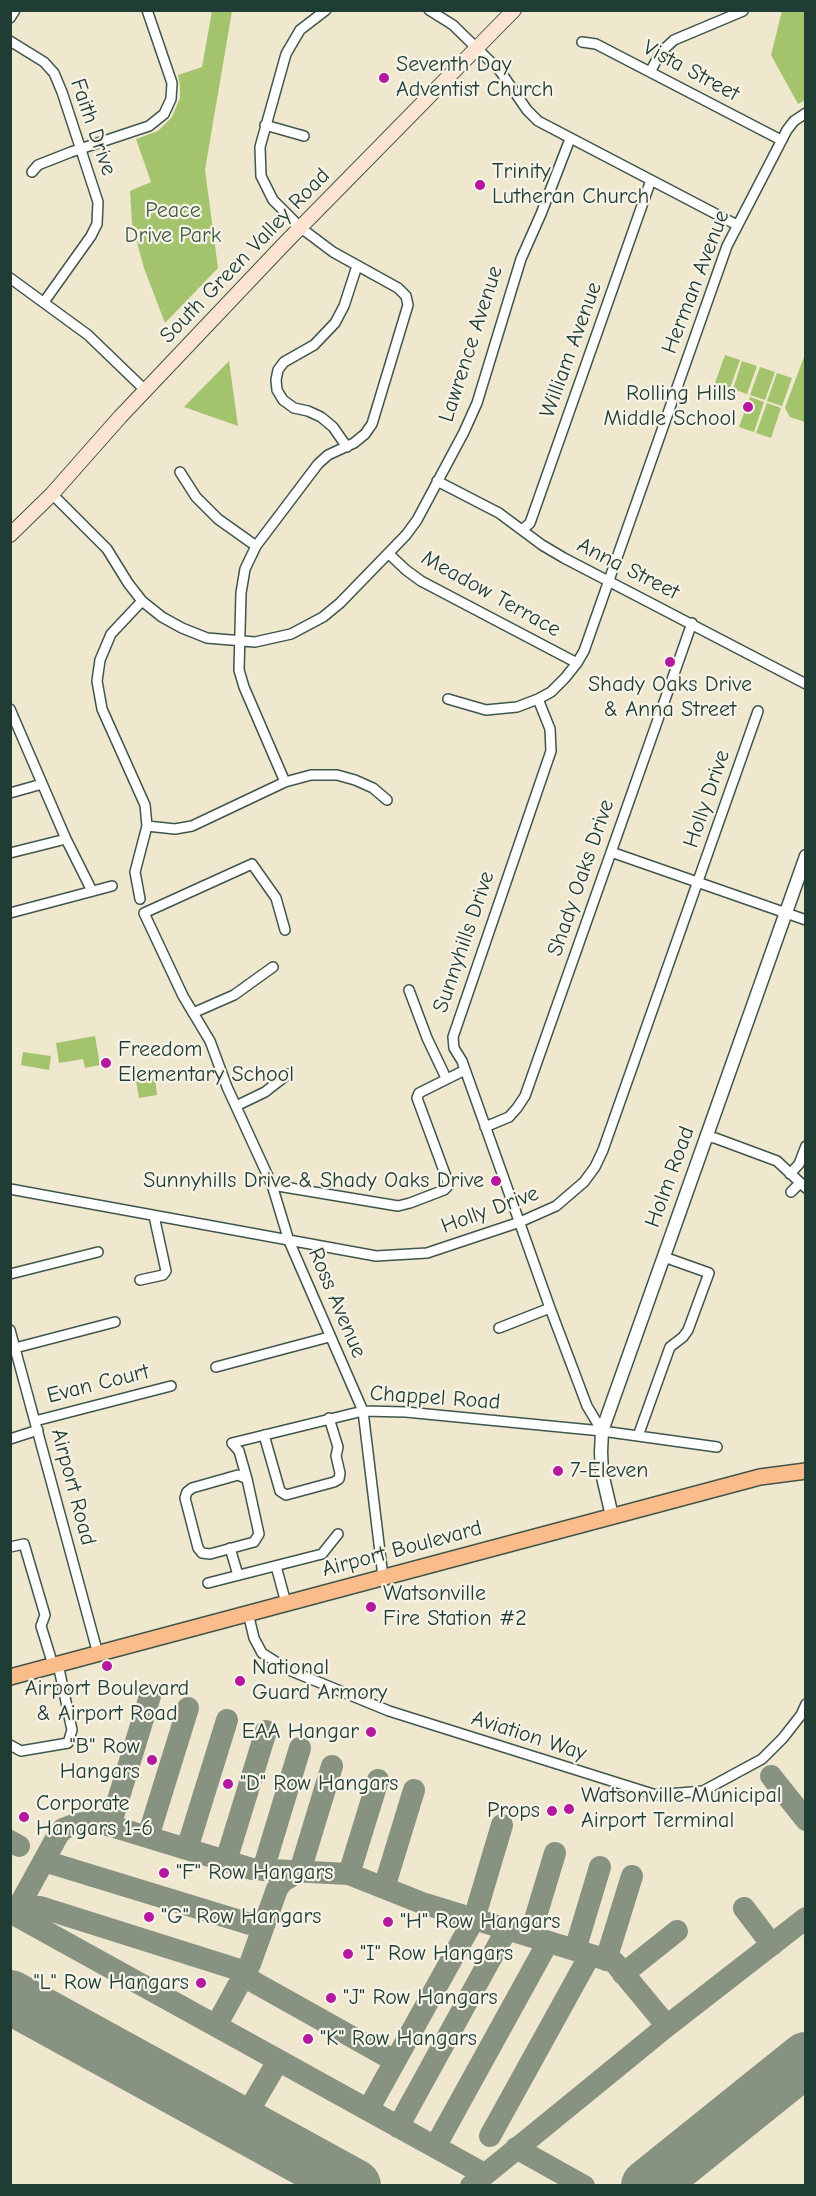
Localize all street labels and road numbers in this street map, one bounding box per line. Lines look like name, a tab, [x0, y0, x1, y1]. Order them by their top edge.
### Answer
street label: Vista Street	[638, 35, 744, 107]
street label: Faith Drive	[64, 75, 122, 179]
street label: South Green Valley Road	[154, 163, 336, 349]
street label: Herman Avenue	[656, 206, 736, 358]
street label: Lawrence Avenue	[433, 263, 509, 425]
street label: William Avenue	[534, 278, 608, 422]
street label: Anna Street	[573, 532, 683, 606]
street label: Meadow Terrace	[417, 545, 565, 643]
street label: Holly Drive	[678, 747, 736, 851]
street label: Shady Oaks Drive	[542, 796, 620, 960]
street label: Sunnyhills Drive	[427, 868, 501, 1016]
street label: Holm Road	[640, 1123, 700, 1231]
street label: Holly Drive	[438, 1180, 542, 1240]
street label: Ross Avenue	[302, 1244, 372, 1362]
street label: Evan Court	[44, 1359, 152, 1409]
street label: Chappel Road	[369, 1380, 501, 1416]
street label: Airport Road	[45, 1426, 101, 1548]
street label: Airport Boulevard	[319, 1515, 485, 1583]
street label: Aviation Way	[468, 1705, 590, 1767]

